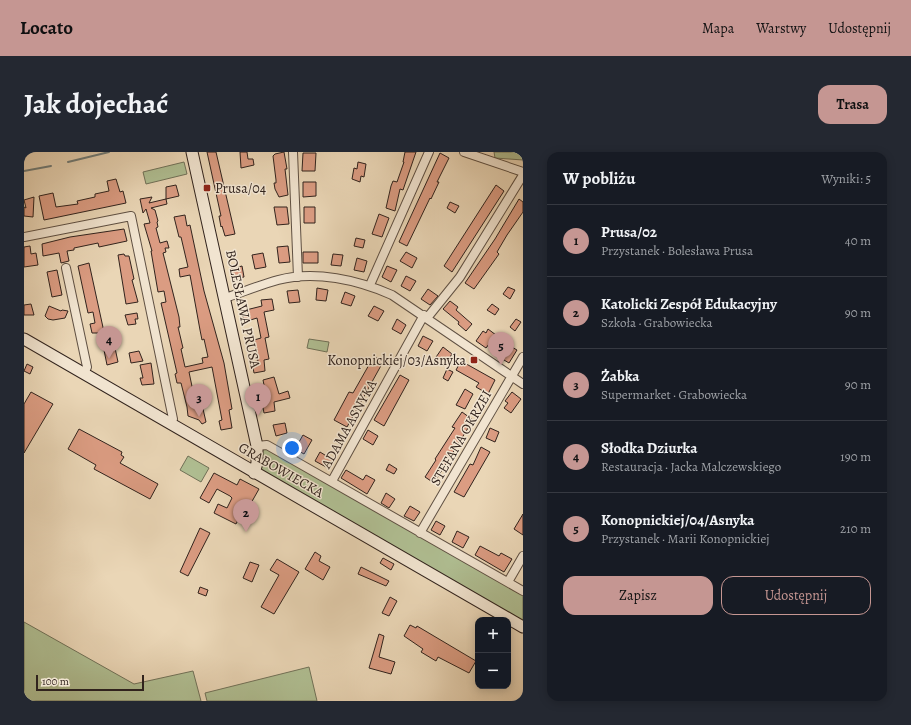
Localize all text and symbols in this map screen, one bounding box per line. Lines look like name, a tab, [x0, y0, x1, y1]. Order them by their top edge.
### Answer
text: Locato	[20, 15, 73, 41]
text: Mapa	[702, 19, 734, 38]
text: Warstwy	[756, 19, 806, 38]
text: Udostępnij	[828, 19, 891, 38]
text: Jak dojechać	[24, 85, 168, 123]
button: Trasa	[818, 85, 887, 124]
text: W pobliżu	[563, 167, 635, 190]
text: Wyniki: 5	[821, 170, 871, 187]
place label: Prusa/04	[215, 179, 266, 198]
marker: Prusa/04	[202, 183, 212, 193]
text: Prusa/02	[601, 222, 657, 242]
text: 1	[574, 232, 578, 249]
text: 40 m	[845, 232, 871, 249]
text: Przystanek · Bolesława Prusa	[601, 242, 753, 259]
street label: BOLESŁAWA PRUSA	[221, 248, 265, 371]
text: Katolicki Zespół Edukacyjny	[601, 294, 777, 314]
text: 2	[573, 304, 579, 321]
text: 90 m	[845, 304, 871, 321]
text: Szkoła · Grabowiecka	[601, 314, 712, 331]
pin: 4	[96, 326, 122, 359]
pin: 5	[488, 332, 514, 365]
place label: Konopnickiej/03/Asnyka	[327, 351, 466, 370]
marker: Konopnickiej/03/Asnyka	[469, 355, 479, 365]
text: Żabka	[601, 366, 639, 386]
street label: ADAMA ASNYKA	[316, 375, 382, 473]
text: 3	[573, 376, 579, 393]
text: 90 m	[845, 376, 871, 393]
pin: 1	[245, 383, 271, 416]
pin: 3	[186, 384, 212, 417]
text: Supermarket · Grabowiecka	[601, 386, 747, 403]
street label: STEFANA OKRZEI	[426, 387, 496, 489]
street label: GRABOWIECKA	[235, 438, 328, 502]
your location	[282, 438, 302, 458]
text: Słodka Dziurka	[601, 438, 697, 458]
text: 4	[573, 448, 579, 465]
text: 190 m	[840, 448, 871, 465]
text: Restauracja · Jacka Malczewskiego	[601, 458, 781, 475]
pin: 2	[233, 499, 259, 532]
text: Konopnickiej/04/Asnyka	[601, 510, 755, 530]
text: 5	[573, 520, 579, 537]
text: 210 m	[840, 520, 871, 537]
text: Przystanek · Marii Konopnickiej	[601, 530, 770, 547]
button: Zapisz	[563, 576, 713, 615]
button: Udostępnij	[721, 576, 871, 615]
map controls	[475, 617, 511, 689]
button: +	[475, 617, 511, 653]
button: −	[475, 653, 511, 689]
scale bar	[36, 673, 144, 692]
text: 100 m	[42, 674, 69, 689]

